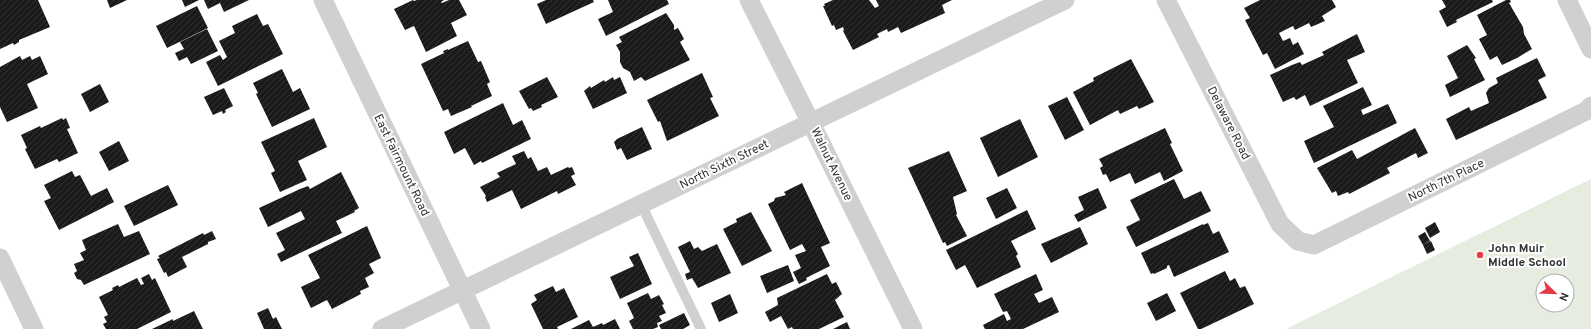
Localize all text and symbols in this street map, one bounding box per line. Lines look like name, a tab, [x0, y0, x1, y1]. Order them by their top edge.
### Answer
street label: Delaware Road	[1203, 84, 1253, 163]
street label: East Fairmount Road	[369, 112, 433, 219]
street label: Walnut Avenue	[806, 125, 856, 204]
street label: North Sixth Street	[677, 136, 772, 193]
street label: North 7th Place	[1406, 156, 1487, 206]
place label: John Muir Middle School	[1488, 241, 1566, 271]
marker: John Muir Middle School	[1475, 250, 1485, 260]
north arrow	[1535, 273, 1575, 313]
text: N	[1555, 290, 1571, 303]

